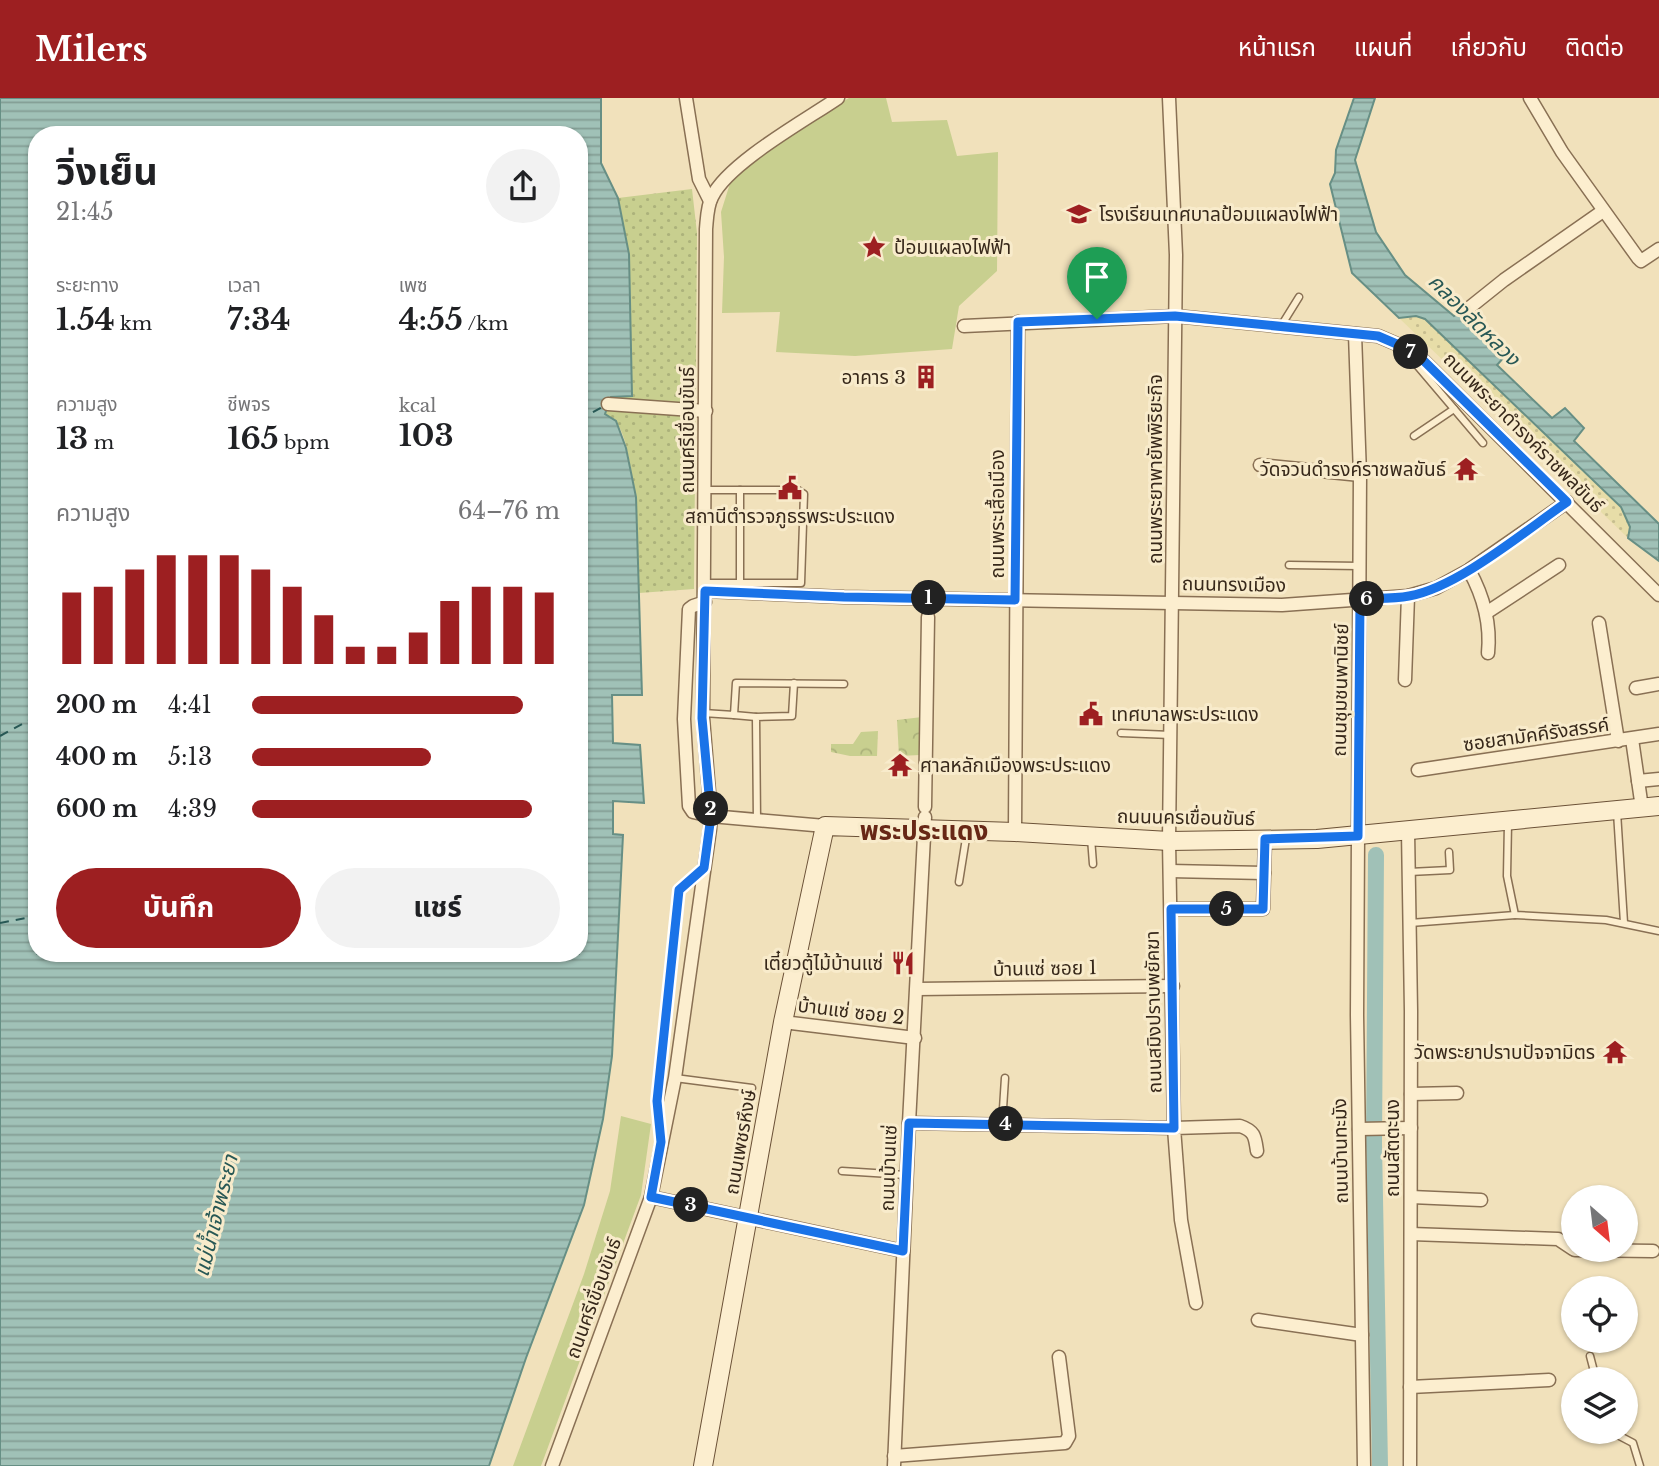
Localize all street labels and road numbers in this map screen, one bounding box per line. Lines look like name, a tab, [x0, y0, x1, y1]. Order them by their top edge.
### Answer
street label: ถนนพระยาดำรงค์ราชพลขันธ์	[1439, 347, 1609, 517]
street label: ถนนศรีเขื่อนขันธ์	[674, 366, 699, 493]
street label: ถนนพระยาพายัพพิริยะกิจ	[1144, 374, 1167, 564]
street label: ถนนพระเสื้อเมือง	[984, 449, 1009, 579]
street label: ถนนทรงเมือง	[1182, 572, 1286, 597]
street label: ถนนชุมชนพานิชย์	[1328, 623, 1353, 757]
street label: ซอยสามัคคีรังสรรค์	[1462, 713, 1610, 756]
street label: ถนนนครเขื่อนขันธ์	[1117, 803, 1256, 830]
street label: ถนนสมิงปราบพยัคฆา	[1141, 930, 1166, 1094]
street label: บ้านแซ่ ซอย 1	[993, 956, 1097, 981]
street label: บ้านแซ่ ซอย 2	[796, 994, 906, 1029]
street label: ถนนเพชรหึงษ์	[720, 1088, 761, 1196]
street label: ถนนบ้านทะมัง	[1328, 1098, 1353, 1204]
street label: ถนนสัตตะนง	[1381, 1099, 1404, 1197]
street label: ถนนบ้านแซ่	[875, 1124, 902, 1212]
street label: ถนนศรีเขื่อนขันธ์	[559, 1234, 626, 1362]

